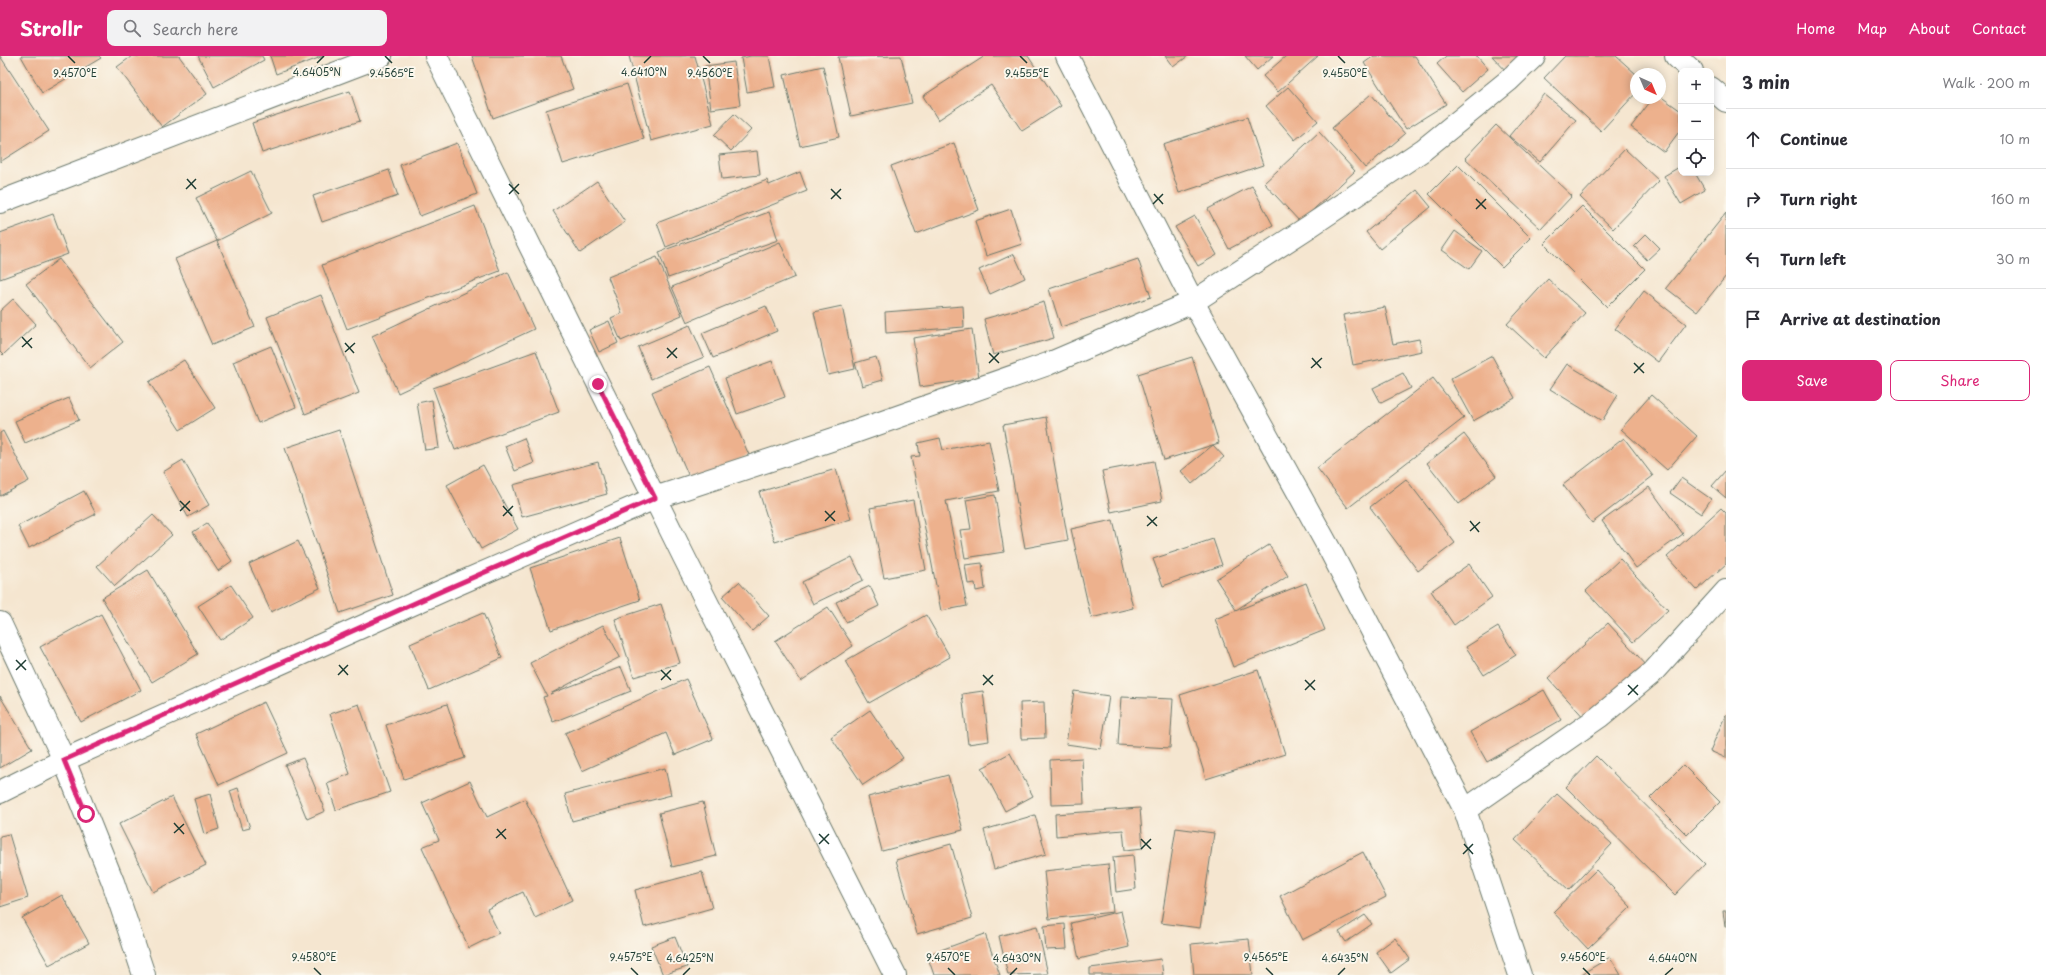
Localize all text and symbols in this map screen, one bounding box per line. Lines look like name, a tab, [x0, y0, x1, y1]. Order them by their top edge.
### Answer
search box	[107, 10, 387, 46]
text: Strollr	[20, 14, 83, 42]
icon: search	[121, 17, 143, 39]
text: Search here	[153, 17, 238, 40]
text: Home	[1796, 18, 1835, 39]
text: Map	[1857, 18, 1887, 39]
text: About	[1909, 18, 1950, 39]
text: Contact	[1972, 18, 2026, 39]
text: 4.6405°N	[293, 64, 341, 79]
text: 4.6410°N	[621, 64, 667, 79]
text: 9.4570°E	[53, 65, 97, 80]
text: 9.4565°E	[370, 65, 414, 80]
text: 9.4560°E	[687, 65, 733, 80]
text: 9.4555°E	[1005, 65, 1049, 80]
text: 9.4550°E	[1323, 65, 1367, 80]
north arrow	[1630, 68, 1666, 104]
map controls	[1678, 68, 1714, 176]
button: +	[1678, 68, 1714, 104]
text: 3 min	[1742, 69, 1790, 95]
text: Walk · 200 m	[1942, 73, 2030, 92]
button: −	[1678, 104, 1714, 140]
text: Continue	[1780, 127, 1848, 150]
icon: ahead	[1742, 128, 1764, 150]
text: 10 m	[2000, 129, 2030, 148]
button: locate	[1678, 140, 1714, 176]
text: Turn right	[1780, 187, 1857, 210]
icon: right	[1742, 188, 1764, 210]
text: 160 m	[1991, 189, 2030, 208]
text: Turn left	[1780, 247, 1846, 270]
icon: left	[1742, 248, 1764, 270]
text: 30 m	[1996, 249, 2030, 268]
text: Arrive at destination	[1780, 307, 1941, 330]
icon: arrive	[1742, 308, 1764, 330]
button: Save	[1742, 360, 1882, 401]
button: Share	[1890, 360, 2030, 401]
route end	[589, 375, 607, 393]
route start	[77, 805, 95, 823]
text: 9.4580°E	[292, 949, 336, 964]
text: 9.4575°E	[609, 949, 653, 964]
text: 9.4570°E	[926, 949, 970, 964]
text: 9.4565°E	[1244, 949, 1288, 964]
text: 9.4560°E	[1560, 949, 1606, 964]
text: 4.6425°N	[666, 950, 714, 965]
text: 4.6430°N	[993, 950, 1041, 965]
text: 4.6435°N	[1321, 950, 1369, 965]
text: 4.6440°N	[1649, 950, 1698, 965]

